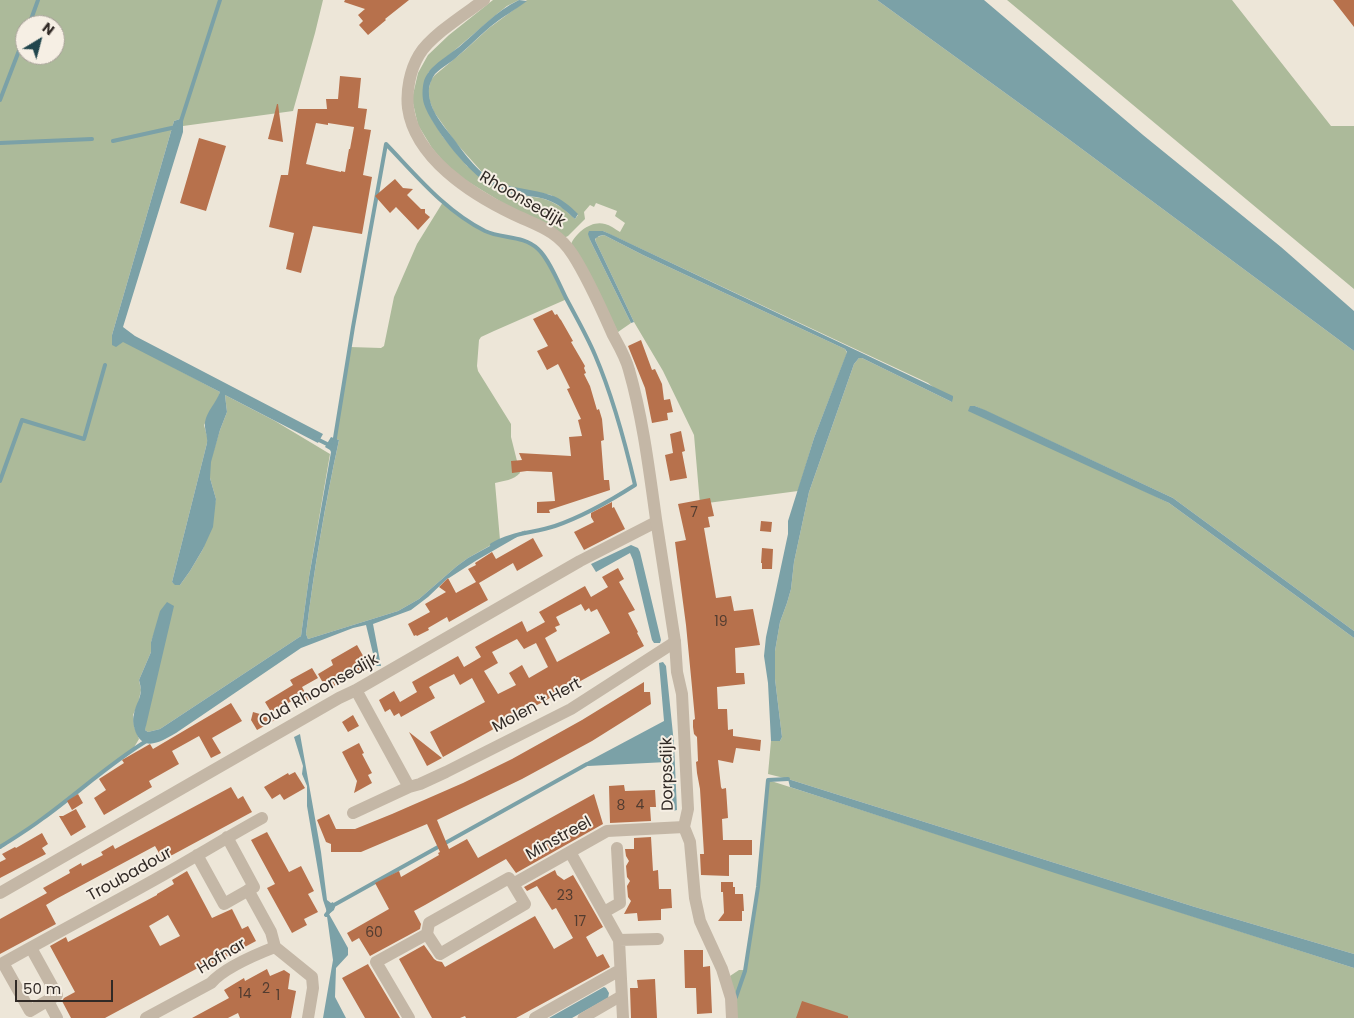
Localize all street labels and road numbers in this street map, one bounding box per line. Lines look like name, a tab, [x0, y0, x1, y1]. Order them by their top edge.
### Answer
street label: Rhoonsedijk	[476, 168, 568, 232]
street label: Oud Rhoonsedijk	[256, 650, 382, 732]
street label: Molen 't Hert	[489, 675, 585, 737]
street label: Dorpsdijk	[658, 737, 678, 811]
street label: Minstreel	[523, 813, 595, 865]
street label: Troubadour	[84, 844, 176, 906]
street label: Hofnar	[194, 935, 250, 979]

